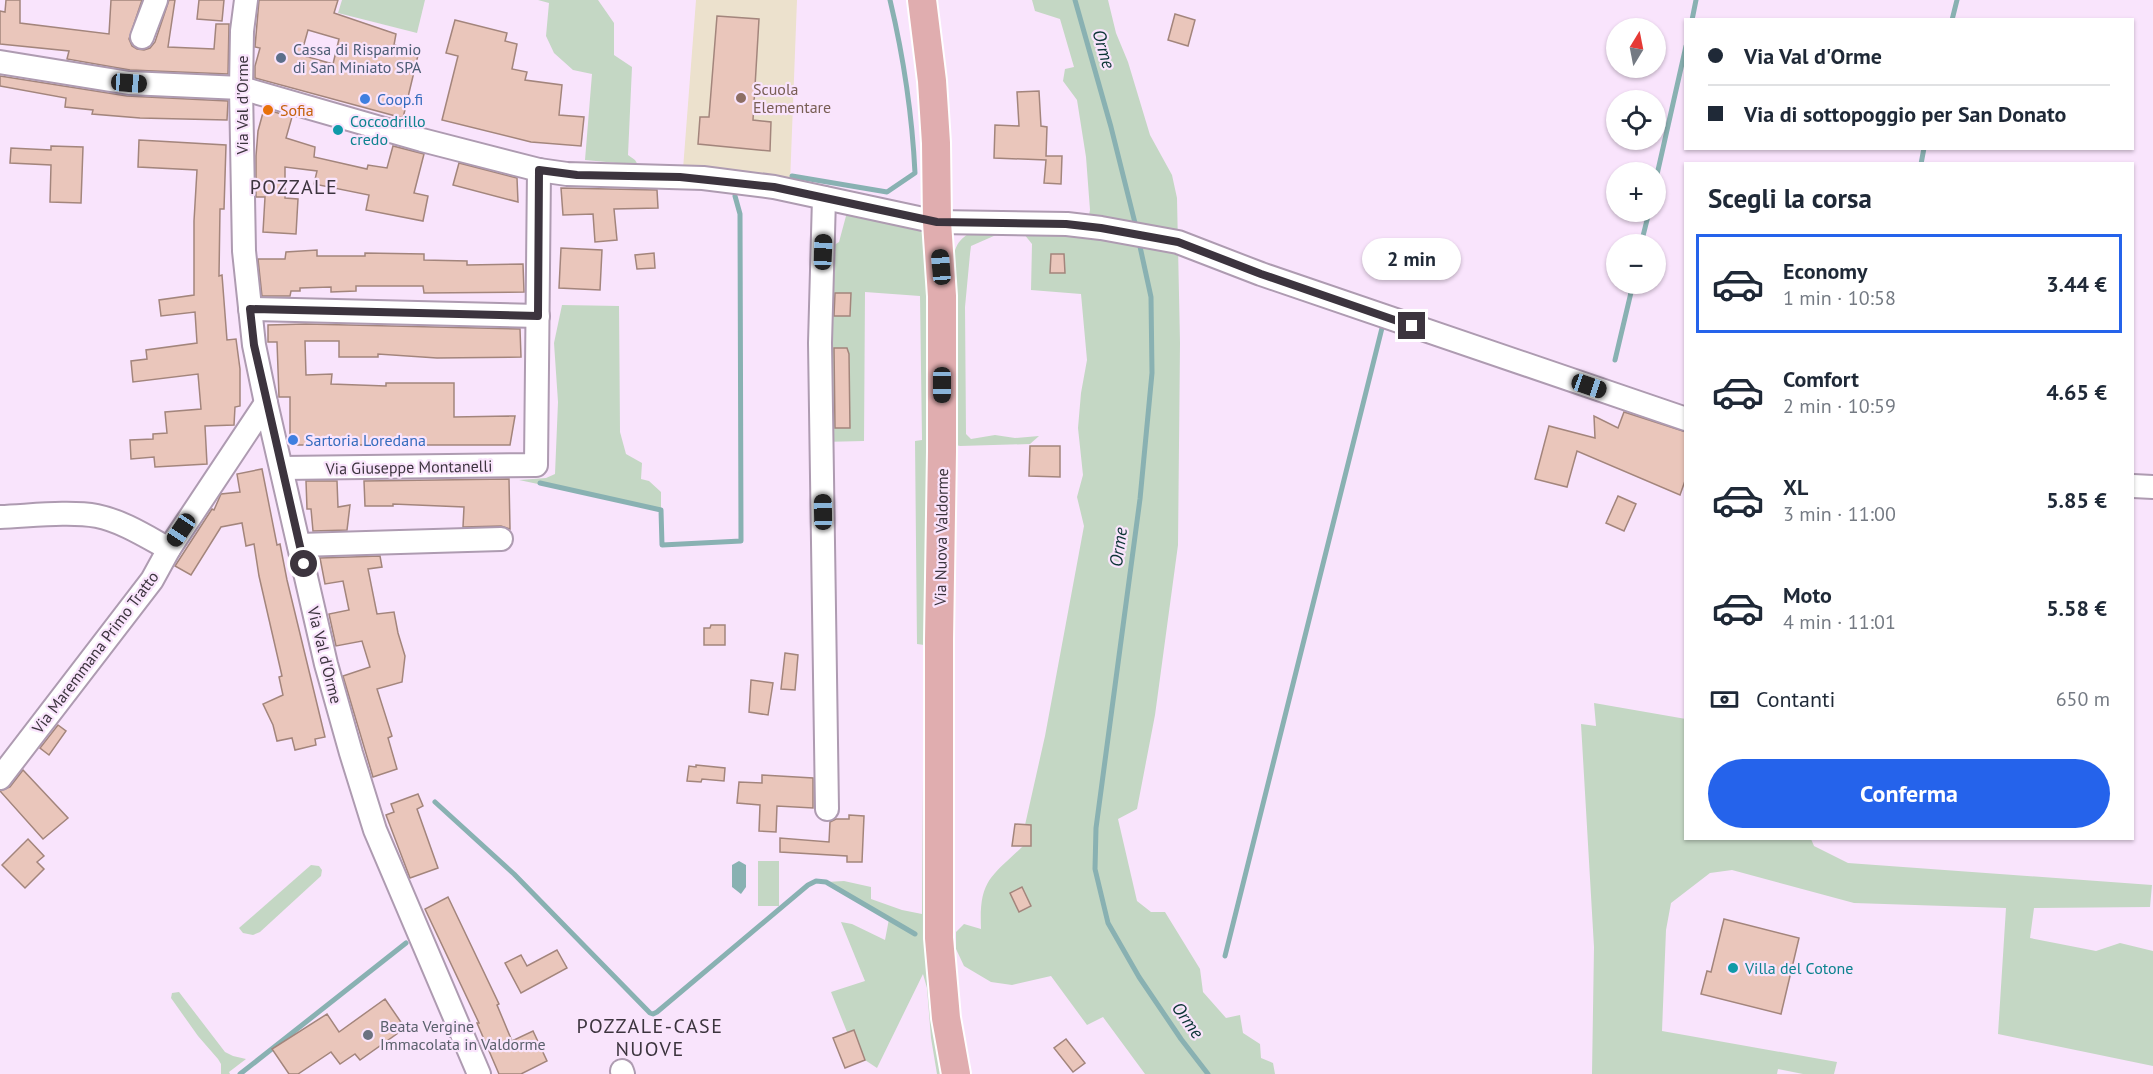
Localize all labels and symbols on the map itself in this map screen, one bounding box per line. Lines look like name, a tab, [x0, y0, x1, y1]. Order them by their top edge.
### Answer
north arrow	[1606, 18, 1666, 78]
water label: Orme	[1087, 27, 1121, 72]
place label: Cassa di Risparmio di San Miniato SPA	[293, 39, 422, 77]
marker: Cassa di Risparmio di San Miniato SPA	[274, 51, 288, 65]
street label: Via Val d'Orme	[232, 55, 252, 156]
car	[110, 73, 148, 93]
place label: Scuola Elementare	[753, 79, 831, 117]
place label: Coop.fi	[377, 89, 423, 109]
marker: Scuola Elementare	[734, 91, 748, 105]
marker: Coop.fi	[358, 92, 372, 106]
place label: Sofia	[280, 100, 314, 120]
marker: Sofia	[261, 103, 275, 117]
place label: Coccodrillo credo	[350, 111, 426, 149]
marker: Coccodrillo credo	[331, 123, 345, 137]
district label: POZZALE	[250, 174, 338, 200]
car	[813, 234, 833, 270]
callout: 2 min	[1362, 239, 1462, 281]
car	[930, 248, 952, 286]
route end	[1398, 312, 1425, 339]
car	[933, 367, 951, 403]
car	[1569, 372, 1609, 400]
place label: Sartoria Loredana	[305, 430, 426, 450]
marker: Sartoria Loredana	[286, 433, 300, 447]
street label: Via Giuseppe Montanelli	[324, 456, 493, 478]
street label: Via Nuova Valdorme	[930, 468, 952, 607]
car	[814, 494, 832, 530]
car	[163, 510, 199, 550]
water label: Orme	[1104, 525, 1132, 568]
route start	[290, 550, 317, 577]
street label: Via Maremmana Primo Tratto	[27, 567, 163, 738]
street label: Via Val d'Orme	[303, 603, 347, 706]
place label: Villa del Cotone	[1744, 958, 1853, 978]
marker: Villa del Cotone	[1726, 961, 1740, 975]
water label: Orme	[1167, 997, 1209, 1043]
district label: POZZALE-CASE NUOVE	[577, 1013, 723, 1062]
place label: Beata Vergine Immacolata in Valdorme	[380, 1016, 546, 1054]
marker: Beata Vergine Immacolata in Valdorme	[361, 1028, 375, 1042]

